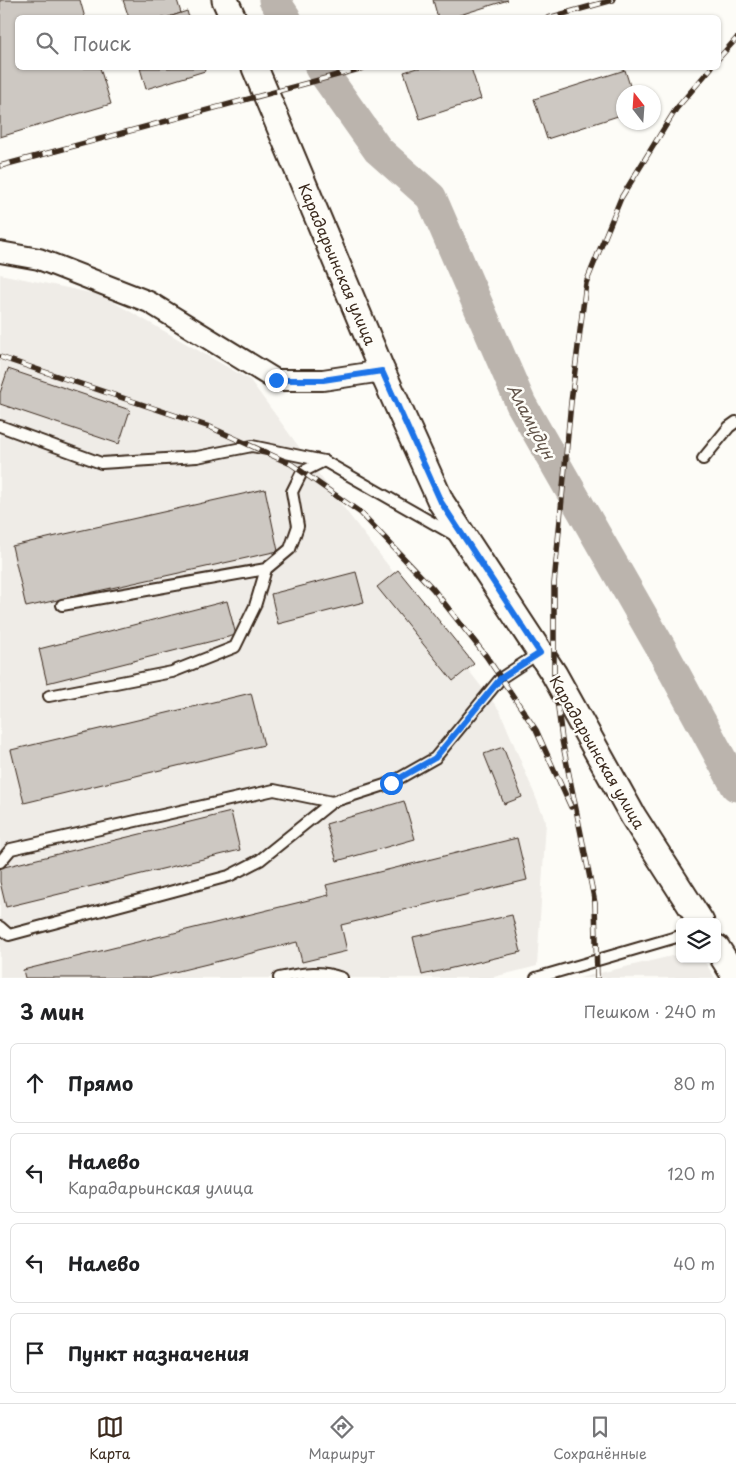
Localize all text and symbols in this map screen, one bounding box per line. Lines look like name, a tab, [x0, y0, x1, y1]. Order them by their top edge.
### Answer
search box	[15, 15, 721, 70]
icon: search	[33, 29, 61, 57]
text: Поиск	[73, 29, 131, 57]
north arrow	[616, 85, 661, 130]
street label: Карадарьинская улица	[293, 180, 383, 349]
route end	[265, 369, 288, 392]
water label: Аламүдүн	[502, 379, 562, 464]
street label: Карадарьинская улица	[545, 671, 652, 833]
route start	[380, 772, 403, 795]
map controls	[676, 918, 721, 963]
button: layers	[676, 918, 721, 963]
text: 3 мин	[20, 995, 84, 1027]
text: Пешком · 240 m	[584, 999, 716, 1023]
icon: ahead	[21, 1069, 49, 1097]
text: Прямо	[68, 1069, 133, 1097]
text: 80 m	[673, 1071, 715, 1095]
text: Налево	[68, 1147, 140, 1175]
icon: left	[21, 1159, 49, 1187]
text: 120 m	[668, 1161, 715, 1185]
text: Карадарьинская улица	[68, 1175, 253, 1199]
icon: left	[21, 1249, 49, 1277]
text: Налево	[68, 1249, 140, 1277]
text: 40 m	[673, 1251, 715, 1275]
icon: arrive	[21, 1339, 49, 1367]
text: Пункт назначения	[68, 1339, 249, 1367]
tab: Карта	[89, 1413, 130, 1464]
tab: Маршрут	[309, 1413, 375, 1464]
tab: Сохранённые	[553, 1413, 647, 1464]

